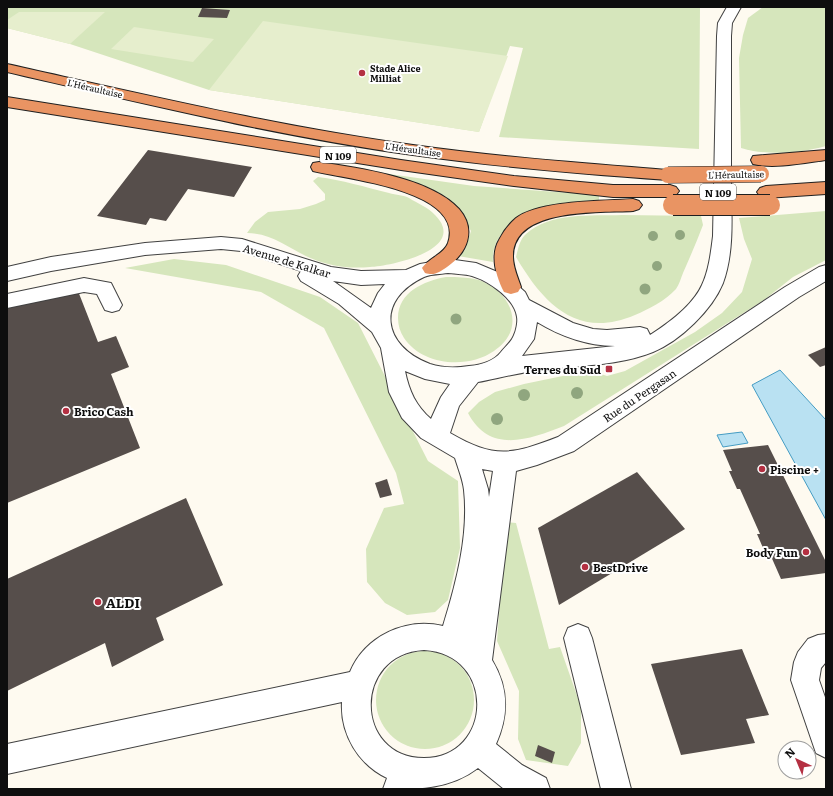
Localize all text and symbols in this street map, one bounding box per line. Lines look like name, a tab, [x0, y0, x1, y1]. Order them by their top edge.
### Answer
place label: Stade Alice Milliat	[370, 61, 421, 85]
marker: Stade Alice Milliat	[357, 68, 367, 78]
street label: L'Héraultaise	[66, 75, 124, 101]
street label: L'Héraultaise	[384, 138, 442, 160]
road number: N 109	[320, 147, 356, 163]
street label: L'Héraultaise	[708, 167, 765, 181]
road number: N 109	[700, 184, 736, 200]
street label: Avenue de Kalkar	[241, 239, 334, 281]
place label: Terres du Sud	[524, 361, 601, 377]
street label: Rue du Pergasan	[599, 364, 679, 426]
marker: Terres du Sud	[604, 364, 614, 374]
place label: Brico Cash	[74, 403, 134, 419]
marker: Brico Cash	[61, 406, 71, 416]
place label: Piscine +	[770, 461, 819, 477]
marker: Piscine +	[757, 464, 767, 474]
place label: Body Fun	[746, 544, 798, 560]
marker: Body Fun	[801, 547, 811, 557]
place label: BestDrive	[593, 559, 648, 575]
marker: BestDrive	[580, 562, 590, 572]
place label: ALDI	[106, 593, 140, 612]
marker: ALDI	[93, 597, 103, 607]
north arrow	[777, 740, 817, 780]
text: N	[780, 743, 798, 761]

